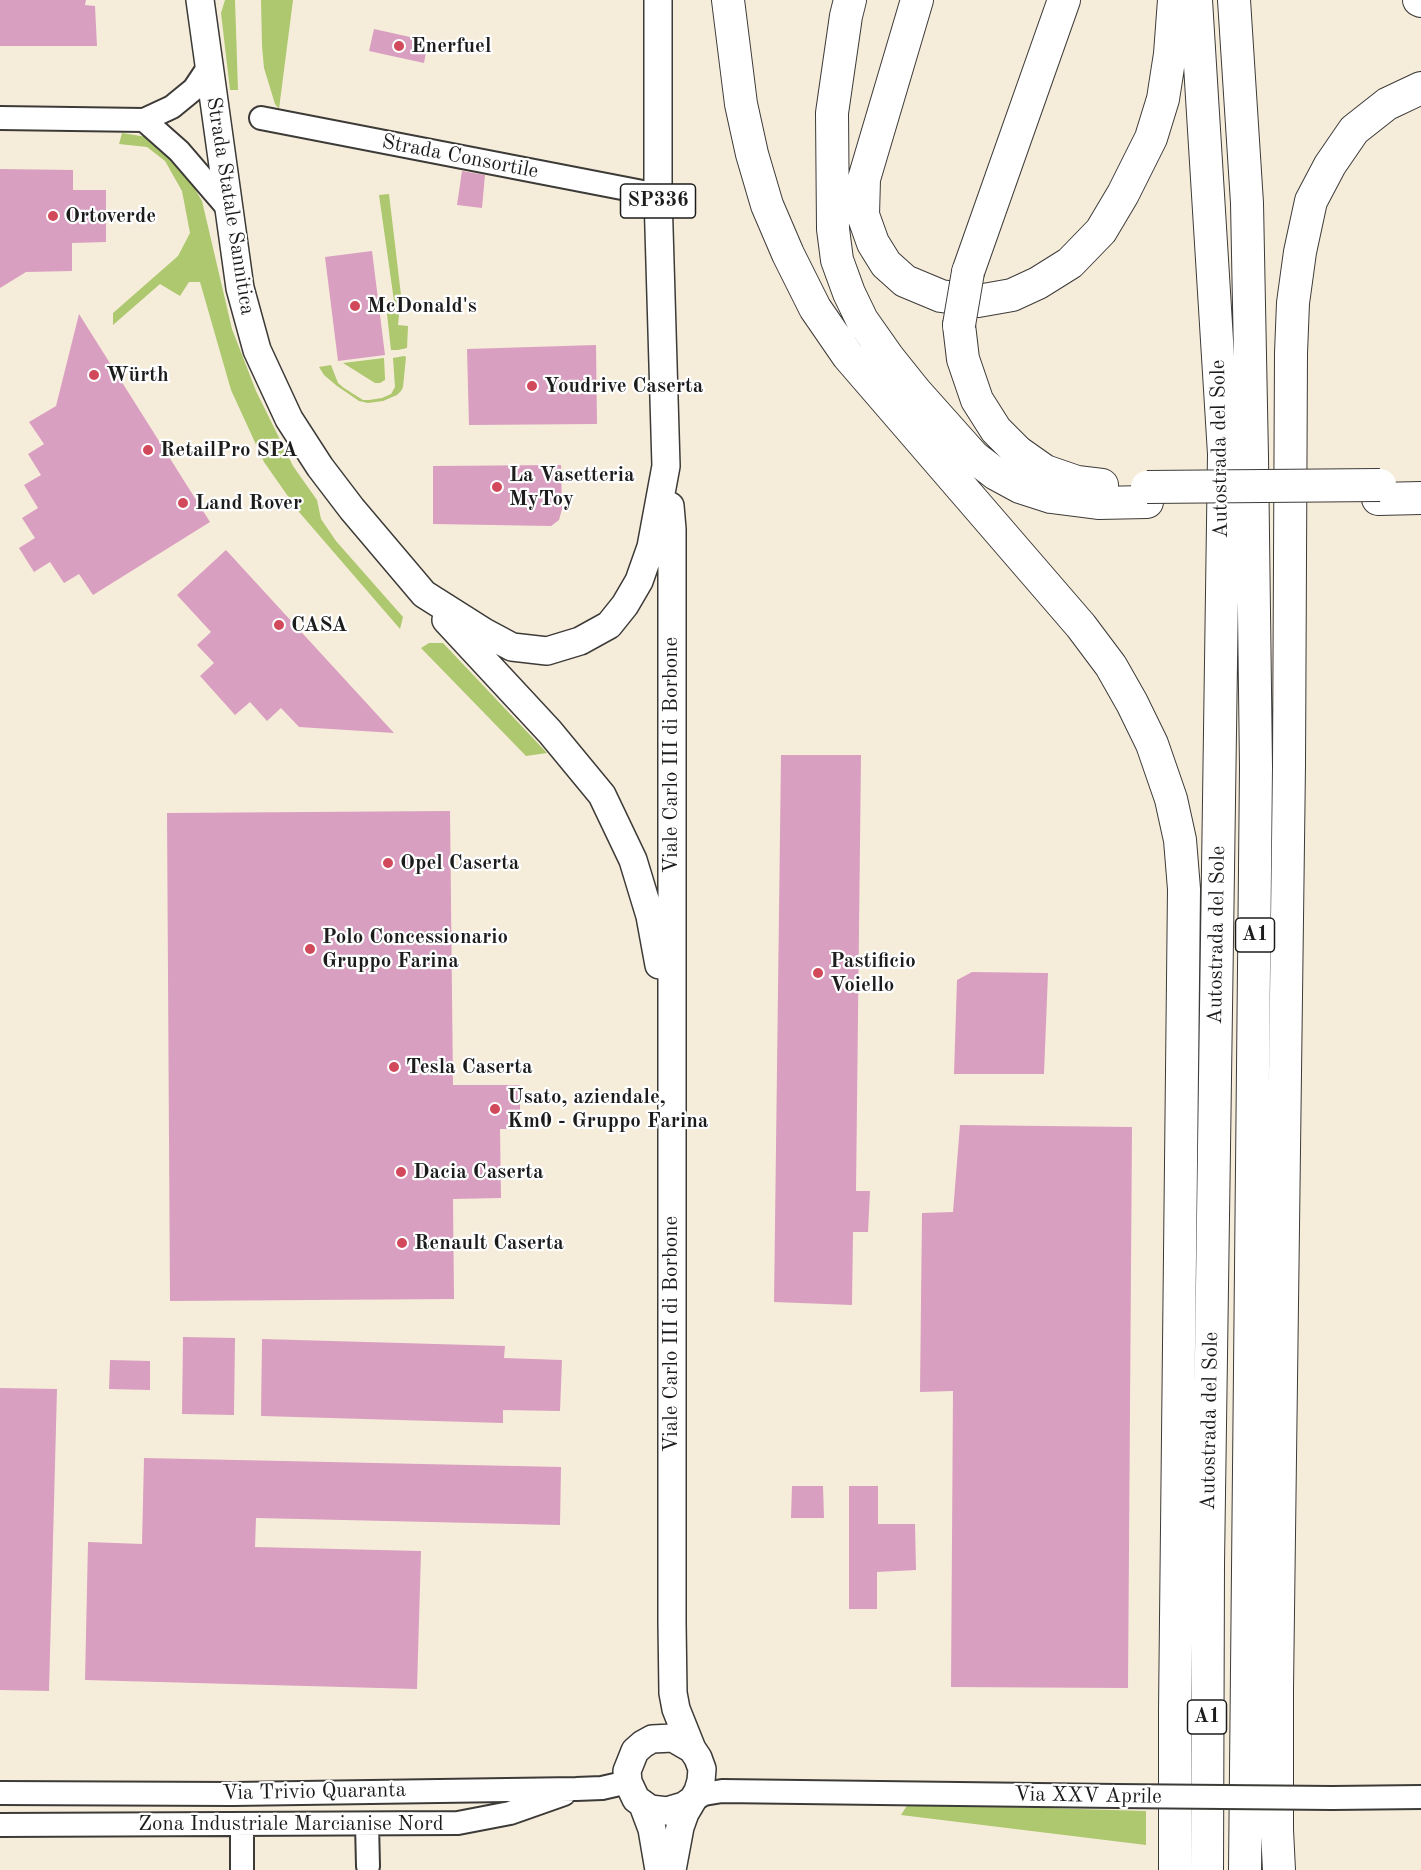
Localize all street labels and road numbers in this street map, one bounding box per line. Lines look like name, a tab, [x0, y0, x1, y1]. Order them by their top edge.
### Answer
street label: Strada Statale Sannitica	[200, 95, 260, 317]
street label: Strada Consortile	[380, 129, 540, 185]
road number: SP336	[620, 184, 696, 218]
street label: Autostrada del Sole	[1206, 359, 1234, 539]
street label: Viale Carlo III di Borbone	[658, 637, 684, 873]
street label: Autostrada del Sole	[1203, 845, 1231, 1025]
road number: A1	[1236, 918, 1274, 952]
street label: Viale Carlo III di Borbone	[658, 1216, 684, 1452]
street label: Autostrada del Sole	[1196, 1331, 1224, 1511]
road number: A1	[1188, 1700, 1226, 1734]
street label: Via Trivio Quaranta	[222, 1778, 406, 1806]
street label: Via XXV Aprile	[1014, 1782, 1162, 1810]
street label: Zona Industriale Marcianise Nord	[138, 1811, 444, 1837]

